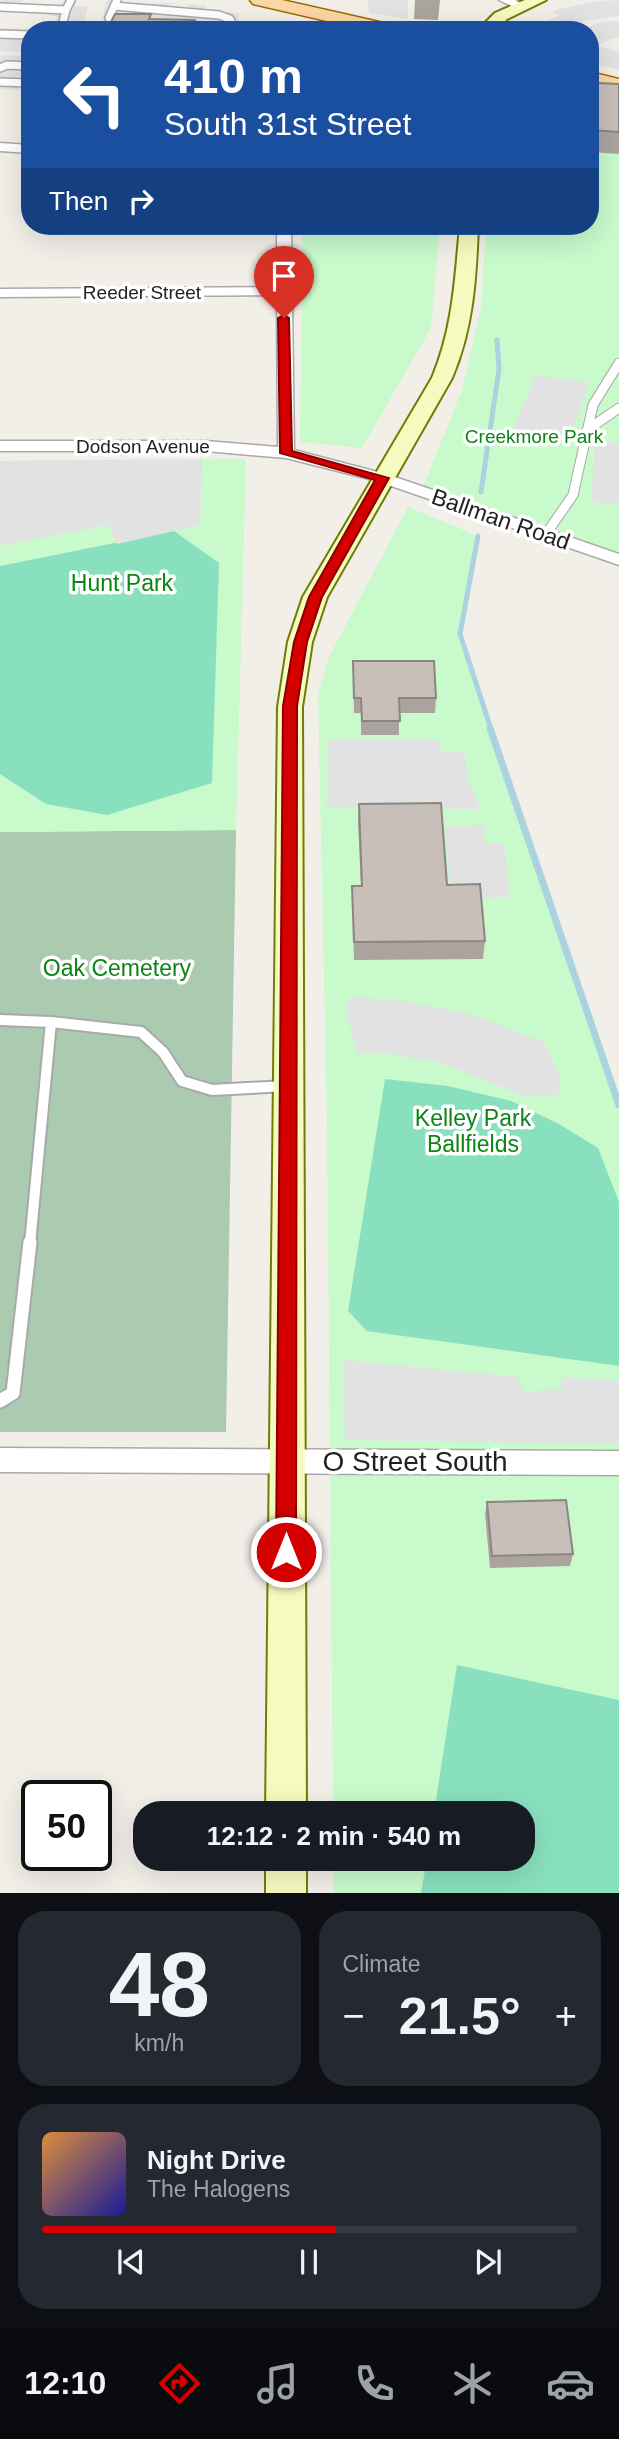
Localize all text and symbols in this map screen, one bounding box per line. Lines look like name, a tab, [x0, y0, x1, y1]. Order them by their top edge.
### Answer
icon: left	[49, 49, 140, 140]
text: 410 m	[164, 49, 303, 103]
text: South 31st Street	[164, 106, 411, 142]
icon: right	[122, 182, 160, 220]
text: Then	[49, 186, 108, 216]
pin	[254, 246, 314, 318]
icon: arrive	[265, 257, 303, 295]
street label: Reeder Street	[83, 282, 202, 303]
park label: Creekmore Park	[465, 426, 604, 447]
street label: Dodson Avenue	[76, 436, 210, 457]
street label: Ballman Road	[428, 483, 574, 555]
park label: Hunt Park	[71, 570, 174, 596]
park label: Oak Cemetery	[43, 955, 192, 981]
park label: Kelley Park Ballfields	[415, 1105, 532, 1157]
street label: O Street South	[322, 1446, 508, 1477]
position arrow	[249, 1515, 323, 1589]
speed limit sign: 50	[21, 1780, 112, 1871]
text: 12:12 · 2 min · 540 m	[207, 1821, 461, 1851]
text: 48	[109, 1934, 210, 2035]
text: Climate	[343, 1951, 420, 1977]
text: 21.5°	[399, 1987, 521, 2045]
text: −	[343, 1995, 365, 2037]
text: +	[555, 1995, 577, 2037]
text: km/h	[134, 2030, 184, 2056]
text: Night Drive	[147, 2145, 286, 2175]
text: The Halogens	[147, 2176, 290, 2202]
icon: previous	[112, 2243, 150, 2281]
icon: pause	[290, 2243, 328, 2281]
icon: next	[469, 2243, 507, 2281]
icon: directions	[155, 2359, 204, 2408]
icon: music	[253, 2359, 302, 2408]
icon: phone	[350, 2359, 399, 2408]
icon: climate	[448, 2359, 497, 2408]
icon: car	[546, 2359, 595, 2408]
text: 12:10	[24, 2365, 106, 2401]

